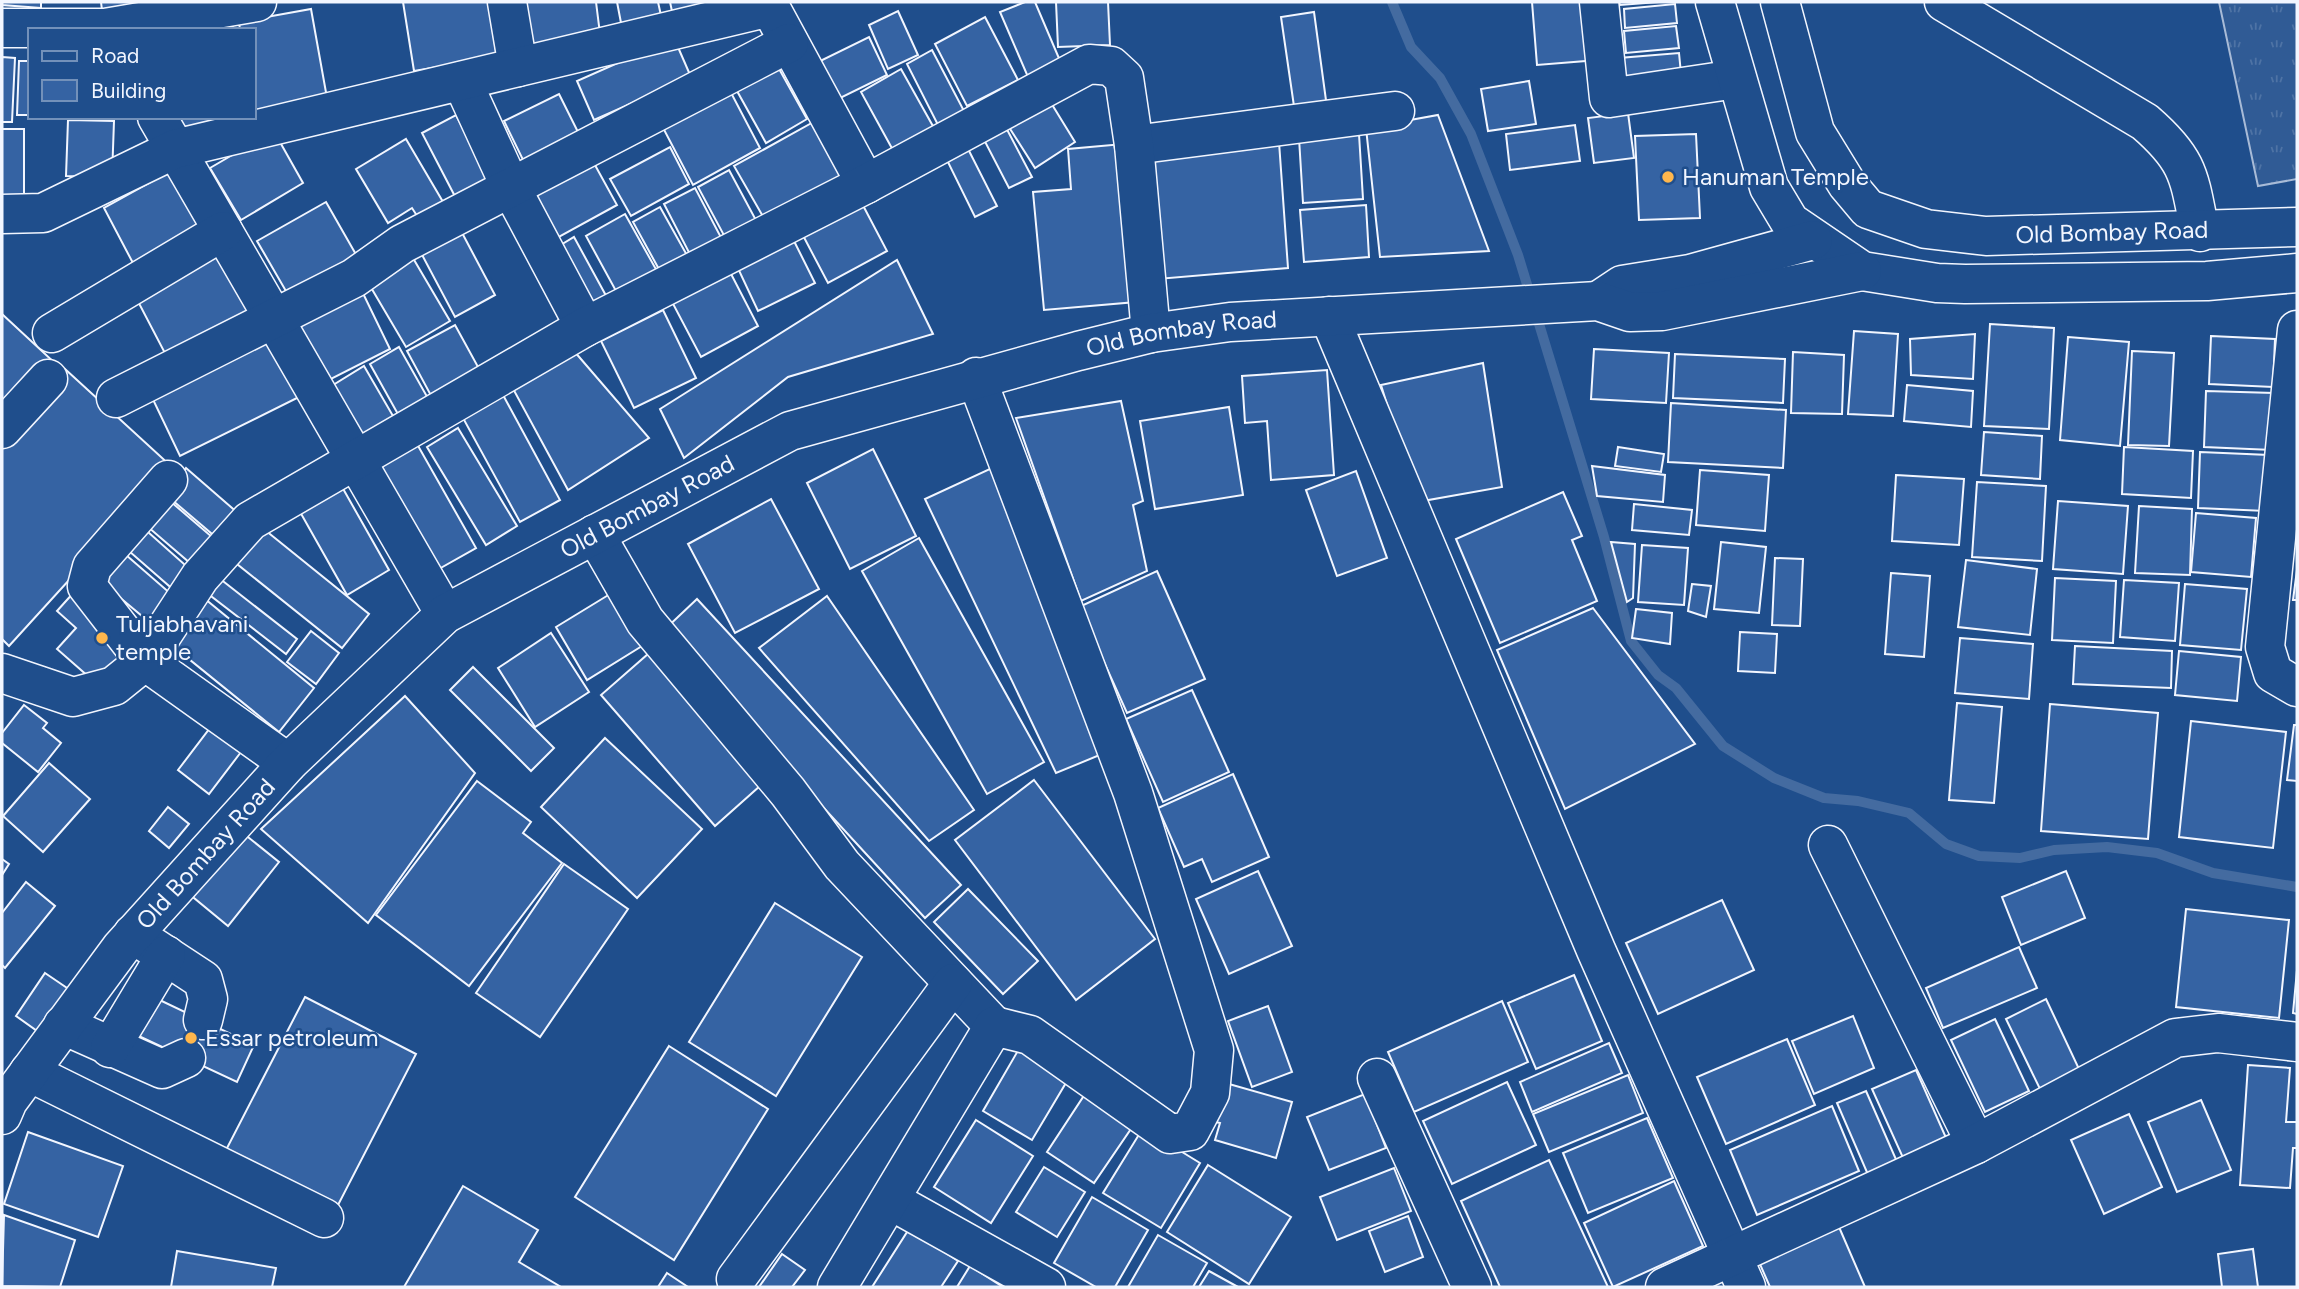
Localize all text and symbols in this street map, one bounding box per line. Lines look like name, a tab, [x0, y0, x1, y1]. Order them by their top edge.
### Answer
legend	[28, 28, 256, 119]
text: Road	[91, 43, 139, 68]
text: Building	[91, 78, 166, 103]
place label: Hanuman Temple	[1682, 162, 1869, 191]
marker: Hanuman Temple	[1660, 169, 1676, 185]
street label: Old Bombay Road	[2015, 215, 2209, 249]
street label: Old Bombay Road	[1083, 304, 1278, 362]
street label: Old Bombay Road	[555, 448, 739, 564]
place label: Tuljabhavani temple	[116, 609, 248, 666]
marker: Tuljabhavani temple	[94, 630, 110, 646]
street label: Old Bombay Road	[130, 772, 281, 935]
place label: Essar petroleum	[205, 1023, 378, 1052]
marker: Essar petroleum	[183, 1030, 199, 1046]

